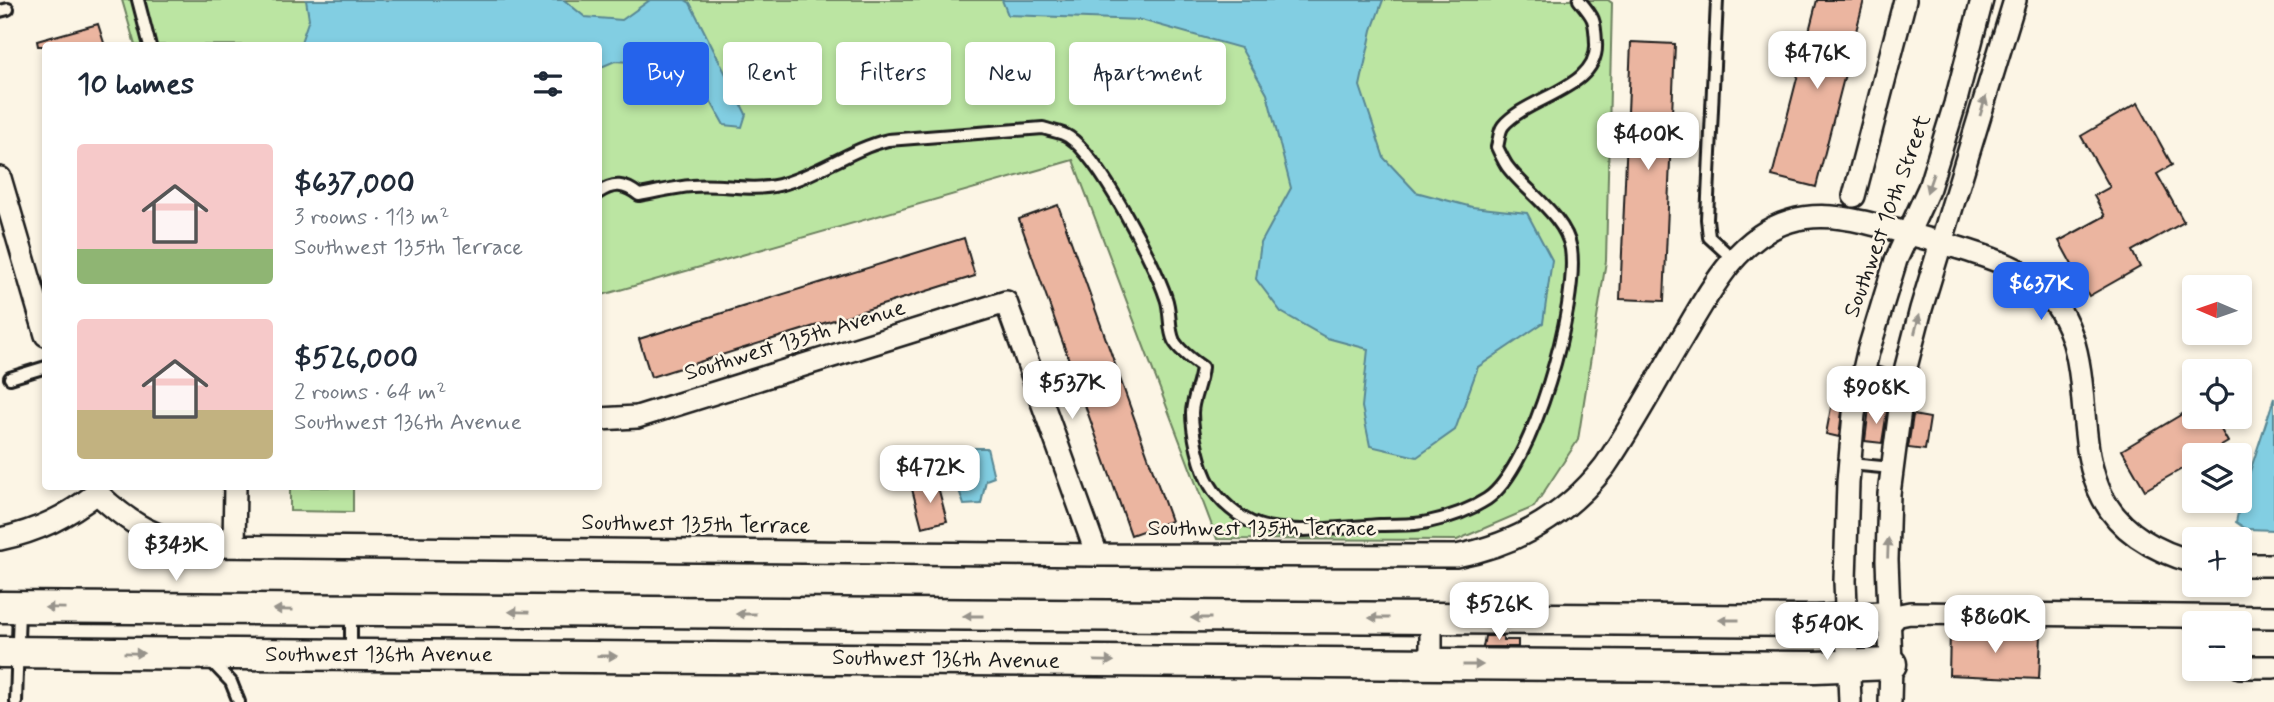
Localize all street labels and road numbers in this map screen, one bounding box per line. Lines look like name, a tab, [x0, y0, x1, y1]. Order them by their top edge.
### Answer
street label: Southwest 10th Street	[1837, 110, 1939, 322]
street label: Southwest 135th Avenue	[681, 293, 909, 389]
street label: Southwest 135th Terrace	[581, 508, 811, 542]
street label: Southwest 135th Terrace	[1147, 514, 1377, 544]
street label: Southwest 136th Avenue	[265, 640, 493, 670]
street label: Southwest 136th Avenue	[832, 643, 1060, 677]

